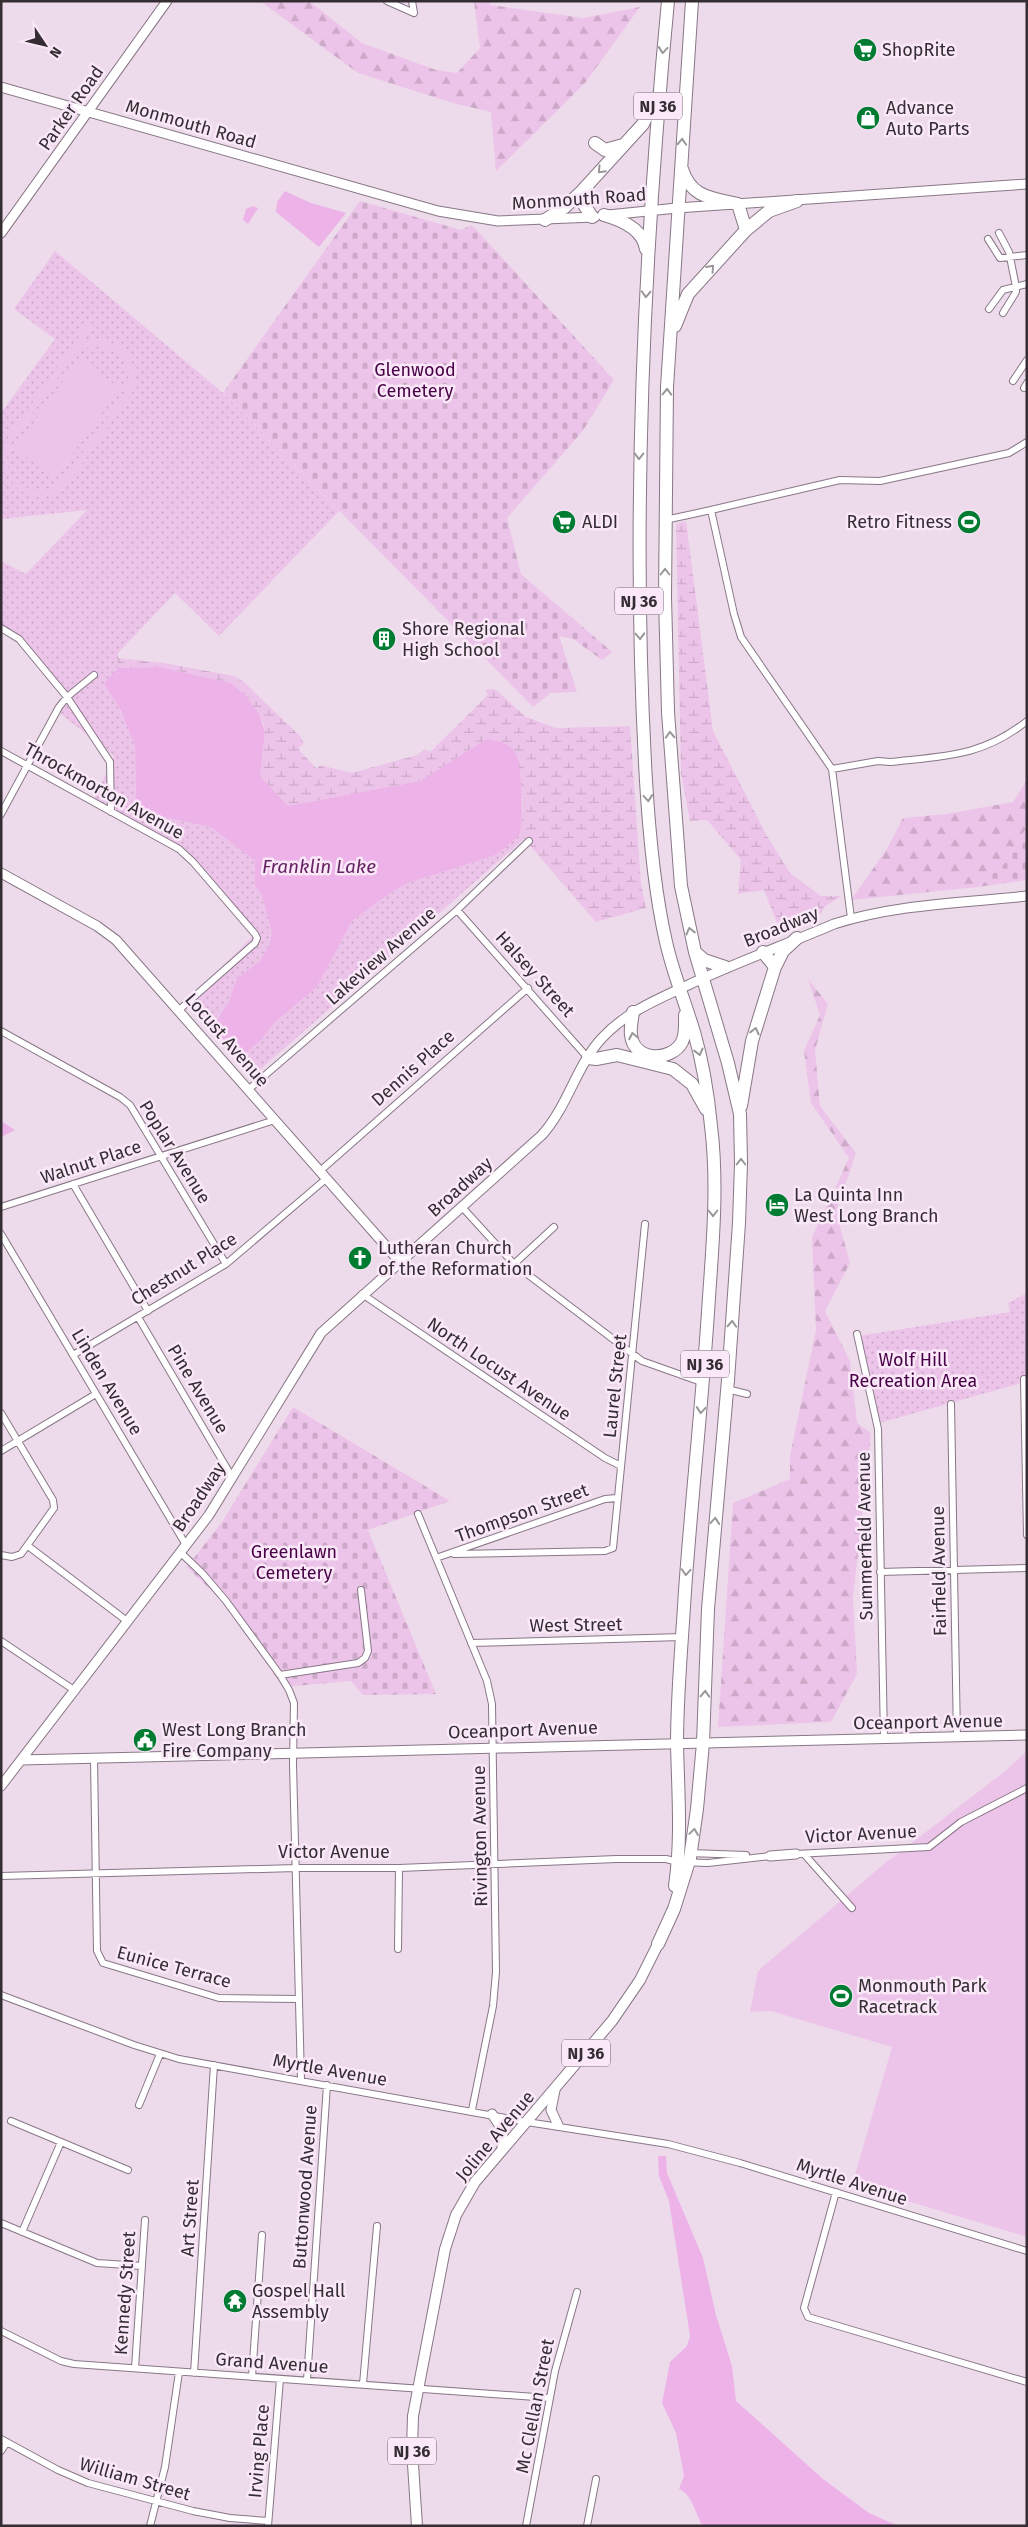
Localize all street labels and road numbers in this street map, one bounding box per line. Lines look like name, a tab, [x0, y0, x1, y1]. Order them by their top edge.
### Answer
street label: Parker Road	[34, 61, 108, 155]
road number: NJ 36	[634, 92, 682, 120]
street label: Monmouth Road	[123, 95, 259, 153]
street label: Monmouth Road	[511, 183, 647, 215]
road number: NJ 36	[615, 588, 663, 614]
street label: Throckmorton Avenue	[20, 738, 188, 844]
street label: Lakeview Avenue	[322, 902, 440, 1010]
street label: Broadway	[740, 902, 822, 952]
street label: Halsey Street	[491, 927, 580, 1022]
street label: Locust Avenue	[180, 989, 274, 1091]
street label: Dennis Place	[367, 1025, 459, 1111]
street label: Poplar Avenue	[135, 1096, 215, 1208]
street label: Walnut Place	[38, 1135, 144, 1189]
street label: Broadway	[423, 1152, 497, 1222]
street label: Chestnut Place	[127, 1228, 241, 1310]
street label: North Locust Avenue	[423, 1313, 575, 1425]
street label: Linden Avenue	[67, 1325, 147, 1439]
street label: Laurel Street	[599, 1333, 631, 1439]
street label: Pine Avenue	[163, 1340, 233, 1438]
road number: NJ 36	[681, 1350, 729, 1378]
street label: Summerfield Avenue	[853, 1452, 877, 1620]
street label: Broadway	[168, 1458, 230, 1536]
street label: Thompson Street	[453, 1479, 592, 1547]
street label: Fairfield Avenue	[927, 1506, 951, 1636]
street label: West Street	[529, 1613, 623, 1637]
street label: Oceanport Avenue	[853, 1710, 1003, 1734]
street label: Oceanport Avenue	[448, 1716, 598, 1744]
street label: Rivington Avenue	[468, 1765, 492, 1907]
street label: Victor Avenue	[805, 1820, 917, 1848]
street label: Victor Avenue	[278, 1841, 390, 1863]
street label: Eunice Terrace	[114, 1941, 234, 1993]
road number: NJ 36	[562, 2040, 610, 2066]
street label: Myrtle Avenue	[271, 2049, 389, 2091]
street label: Joline Avenue	[451, 2086, 539, 2186]
street label: Buttonwood Avenue	[288, 2104, 322, 2270]
street label: Myrtle Avenue	[794, 2154, 910, 2210]
street label: Art Street	[176, 2178, 204, 2257]
street label: Kennedy Street	[110, 2230, 140, 2356]
street label: Mc Clellan Street	[511, 2336, 559, 2475]
street label: Grand Avenue	[215, 2348, 329, 2378]
street label: Irving Place	[244, 2403, 274, 2499]
road number: NJ 36	[388, 2438, 436, 2464]
street label: William Street	[77, 2453, 193, 2505]

